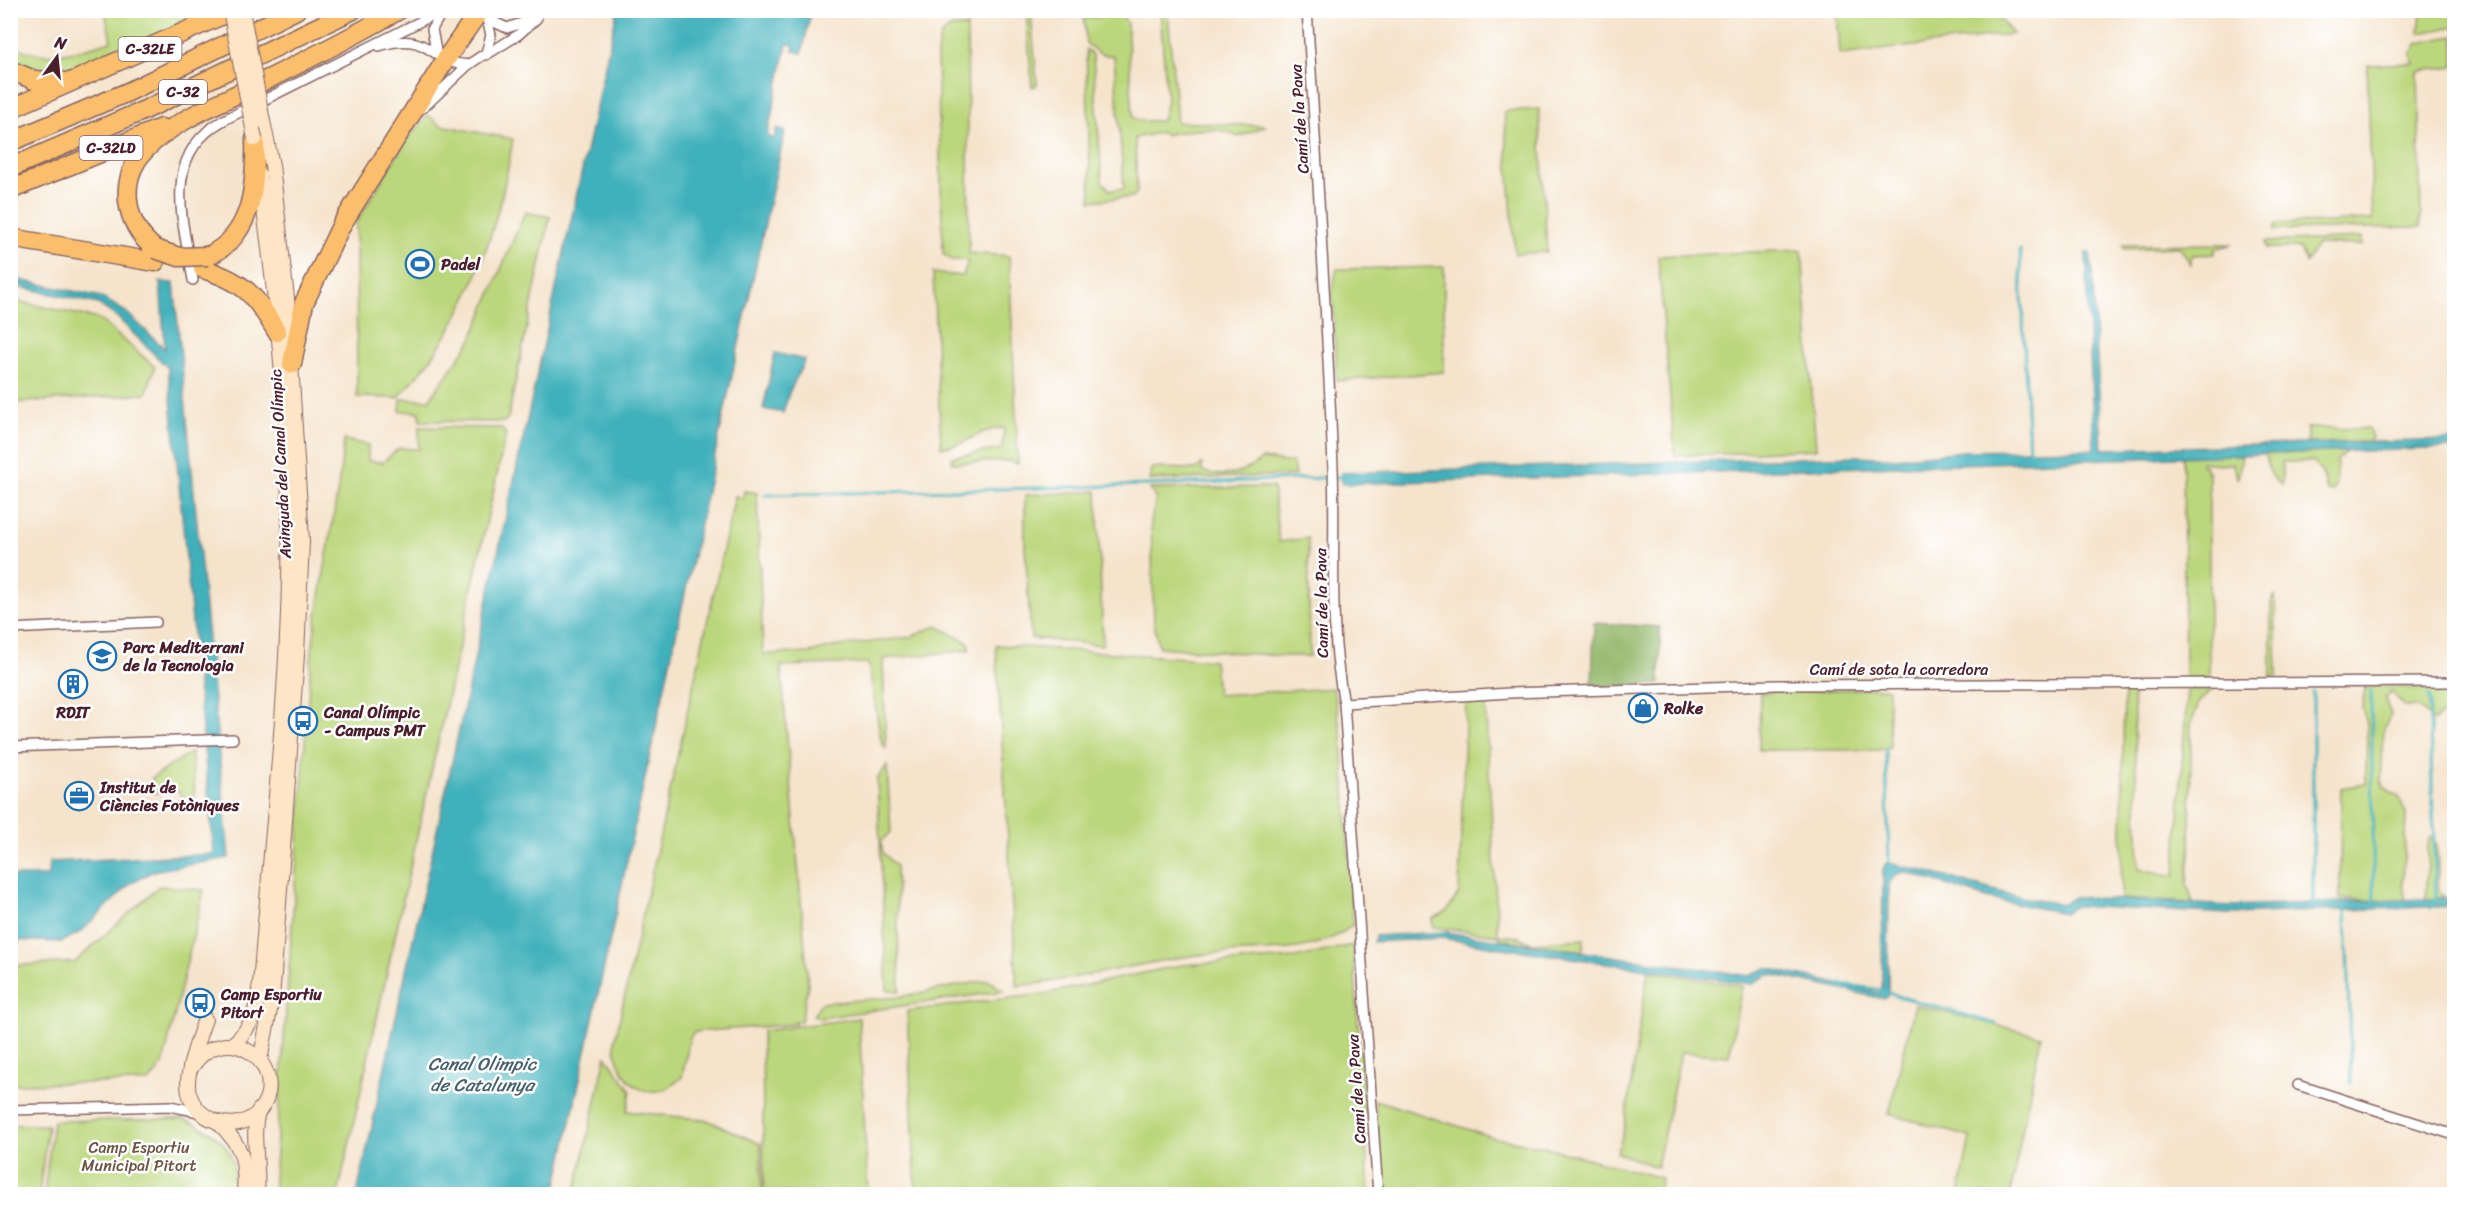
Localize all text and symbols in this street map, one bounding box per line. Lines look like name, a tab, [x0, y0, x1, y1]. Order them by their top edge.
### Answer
north arrow	[27, 27, 87, 87]
text: N	[51, 27, 71, 59]
road number: C-32LE	[118, 37, 182, 61]
street label: Camí de la Pava	[1281, 62, 1318, 175]
road number: C-32	[159, 80, 207, 104]
road number: C-32LD	[80, 136, 142, 160]
sports icon: Padel	[404, 248, 436, 280]
place label: Padel	[441, 250, 481, 279]
street label: Avinguda del Canal Olímpic	[261, 369, 300, 560]
street label: Camí de la Pava	[1306, 547, 1337, 658]
place label: Parc Mediterrani de la Tecnologia	[123, 633, 244, 680]
school or university icon: Parc Mediterrani de la Tecnologia	[86, 640, 118, 672]
street label: Camí de sota la corredora	[1810, 655, 1988, 684]
building icon: RDIT	[57, 668, 89, 700]
shop icon: Rolke	[1627, 692, 1659, 724]
place label: Rolke	[1663, 694, 1704, 723]
place label: RDIT	[55, 698, 91, 727]
place label: Canal Olímpic - Campus PMT	[323, 698, 426, 745]
bus stop icon: Canal Olímpic - Campus PMT	[287, 705, 319, 737]
place label: Institut de Ciències Fotòniques	[99, 773, 240, 820]
office icon: Institut de Ciències Fotòniques	[63, 780, 95, 812]
place label: Camp Esportiu Pitort	[220, 980, 322, 1027]
bus stop icon: Camp Esportiu Pitort	[184, 987, 216, 1019]
street label: Camí de la Pava	[1338, 1032, 1375, 1145]
water label: Canal Olimpic de Catalunya	[428, 1048, 538, 1101]
park label: Camp Esportiu Municipal Pitort	[82, 1133, 196, 1180]

